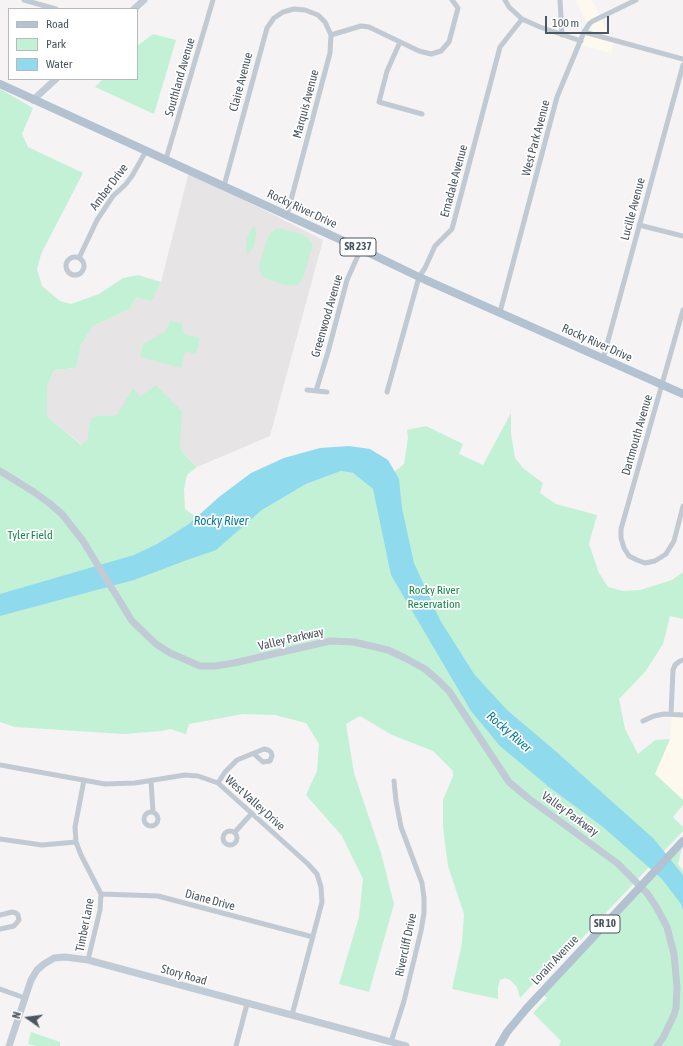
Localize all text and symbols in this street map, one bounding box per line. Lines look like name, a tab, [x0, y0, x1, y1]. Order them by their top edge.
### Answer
legend	[8, 8, 138, 80]
scale bar	[547, 8, 611, 34]
text: 100 m	[552, 16, 579, 30]
text: Road	[46, 17, 69, 31]
street label: Southland Avenue	[162, 36, 198, 118]
text: Park	[46, 37, 66, 51]
street label: Claire Avenue	[226, 51, 256, 113]
text: Water	[46, 57, 72, 71]
street label: Marquis Avenue	[290, 68, 322, 140]
street label: West Park Avenue	[519, 98, 553, 178]
street label: Ernadale Avenue	[437, 143, 471, 219]
street label: Amber Drive	[87, 161, 131, 213]
street label: Lucille Avenue	[618, 176, 648, 242]
street label: Rocky River Drive	[265, 187, 339, 231]
road number: SR 237	[340, 238, 376, 256]
street label: Greenwood Avenue	[308, 273, 346, 359]
street label: Rocky River Drive	[560, 321, 634, 365]
street label: Dartmouth Avenue	[619, 393, 655, 477]
water label: Rocky River	[194, 513, 248, 529]
park label: Tyler Field	[7, 528, 53, 542]
park label: Rocky River Reservation	[408, 583, 460, 611]
street label: Valley Parkway	[257, 624, 325, 654]
water label: Rocky River	[483, 708, 535, 756]
street label: West Valley Drive	[222, 772, 288, 834]
street label: Valley Parkway	[539, 789, 601, 839]
street label: Diane Drive	[183, 886, 237, 914]
street label: Timber Lane	[73, 897, 97, 953]
street label: Rivercliff Drive	[392, 912, 420, 978]
road number: SR 10	[590, 915, 620, 933]
street label: Lorain Avenue	[528, 932, 582, 988]
street label: Story Road	[159, 962, 209, 988]
north arrow	[8, 998, 48, 1038]
text: N	[10, 1010, 23, 1020]

